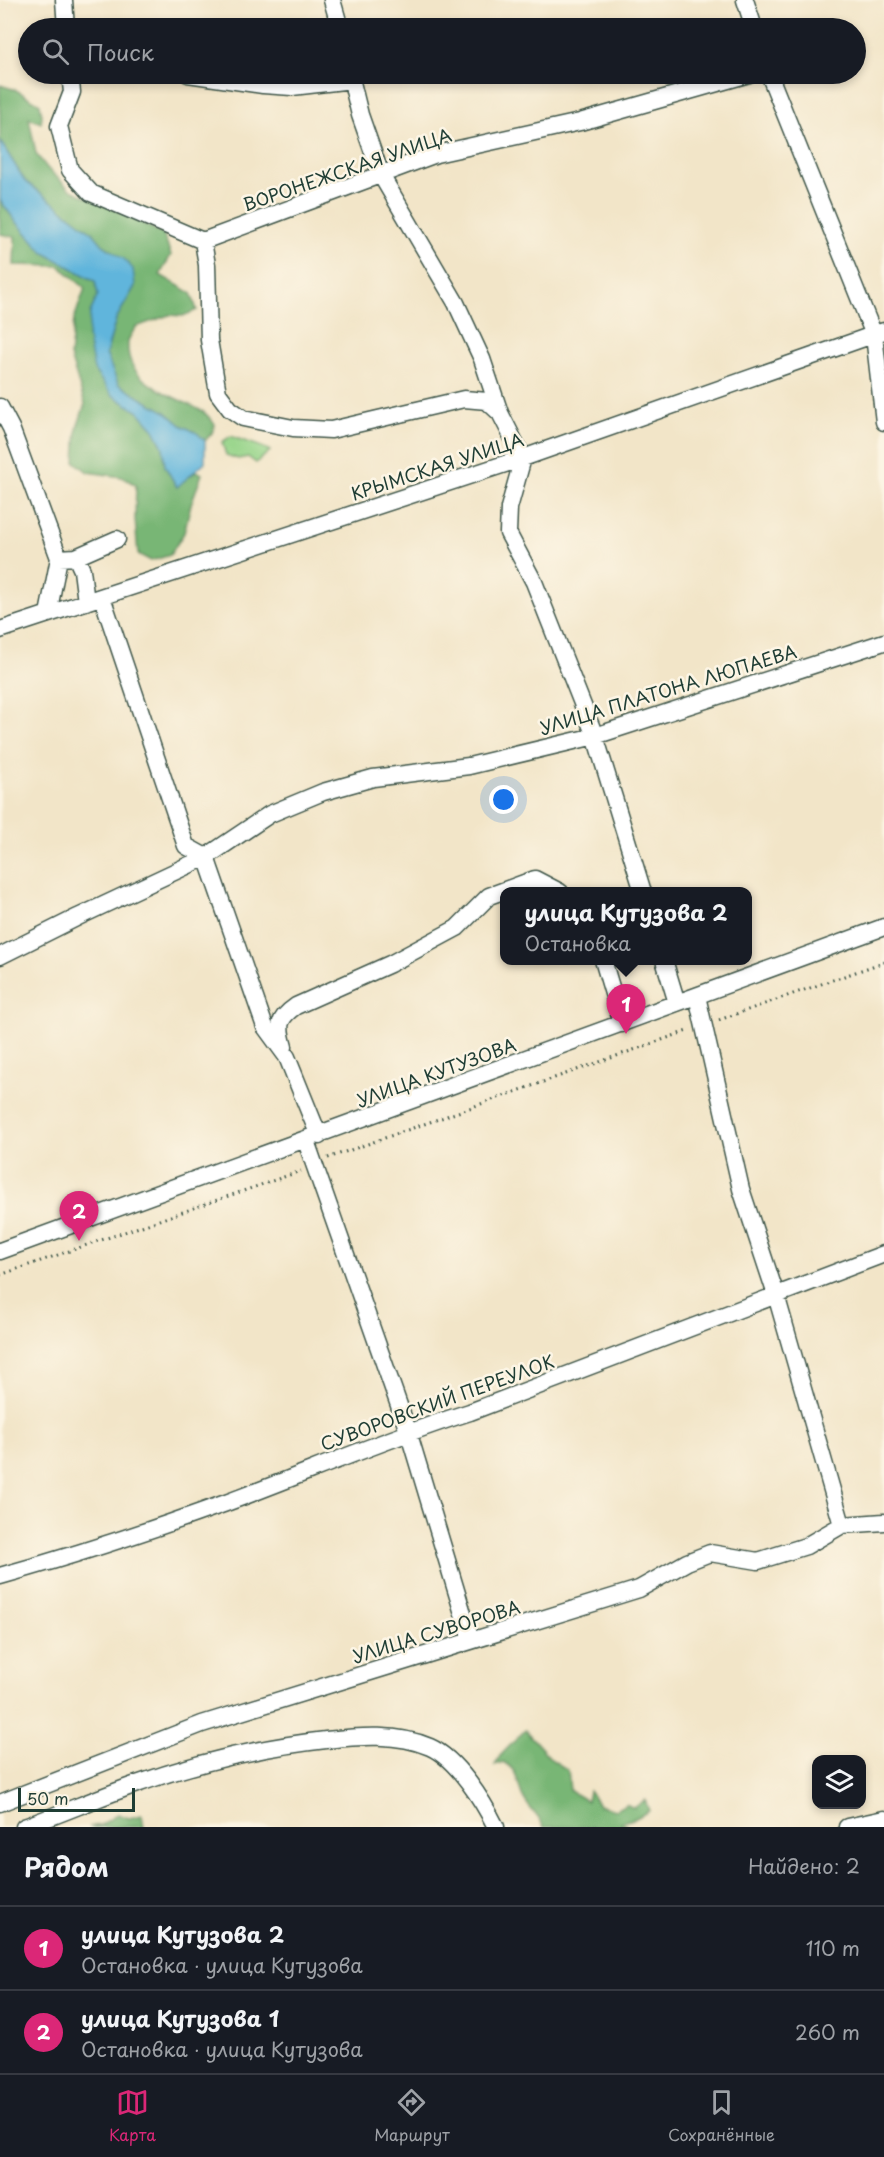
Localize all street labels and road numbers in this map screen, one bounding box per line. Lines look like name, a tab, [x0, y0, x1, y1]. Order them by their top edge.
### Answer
street label: ВОРОНЕЖСКАЯ УЛИЦА	[239, 120, 455, 217]
street label: КРЫМСКАЯ УЛИЦА	[347, 425, 527, 507]
street label: УЛИЦА ПЛАТОНА ЛЮПАЕВА	[536, 637, 800, 741]
street label: УЛИЦА КУТУЗОВА	[353, 1031, 519, 1113]
street label: СУВОРОВСКИЙ ПЕРЕУЛОК	[316, 1347, 558, 1457]
street label: УЛИЦА СУВОРОВА	[349, 1593, 523, 1669]

